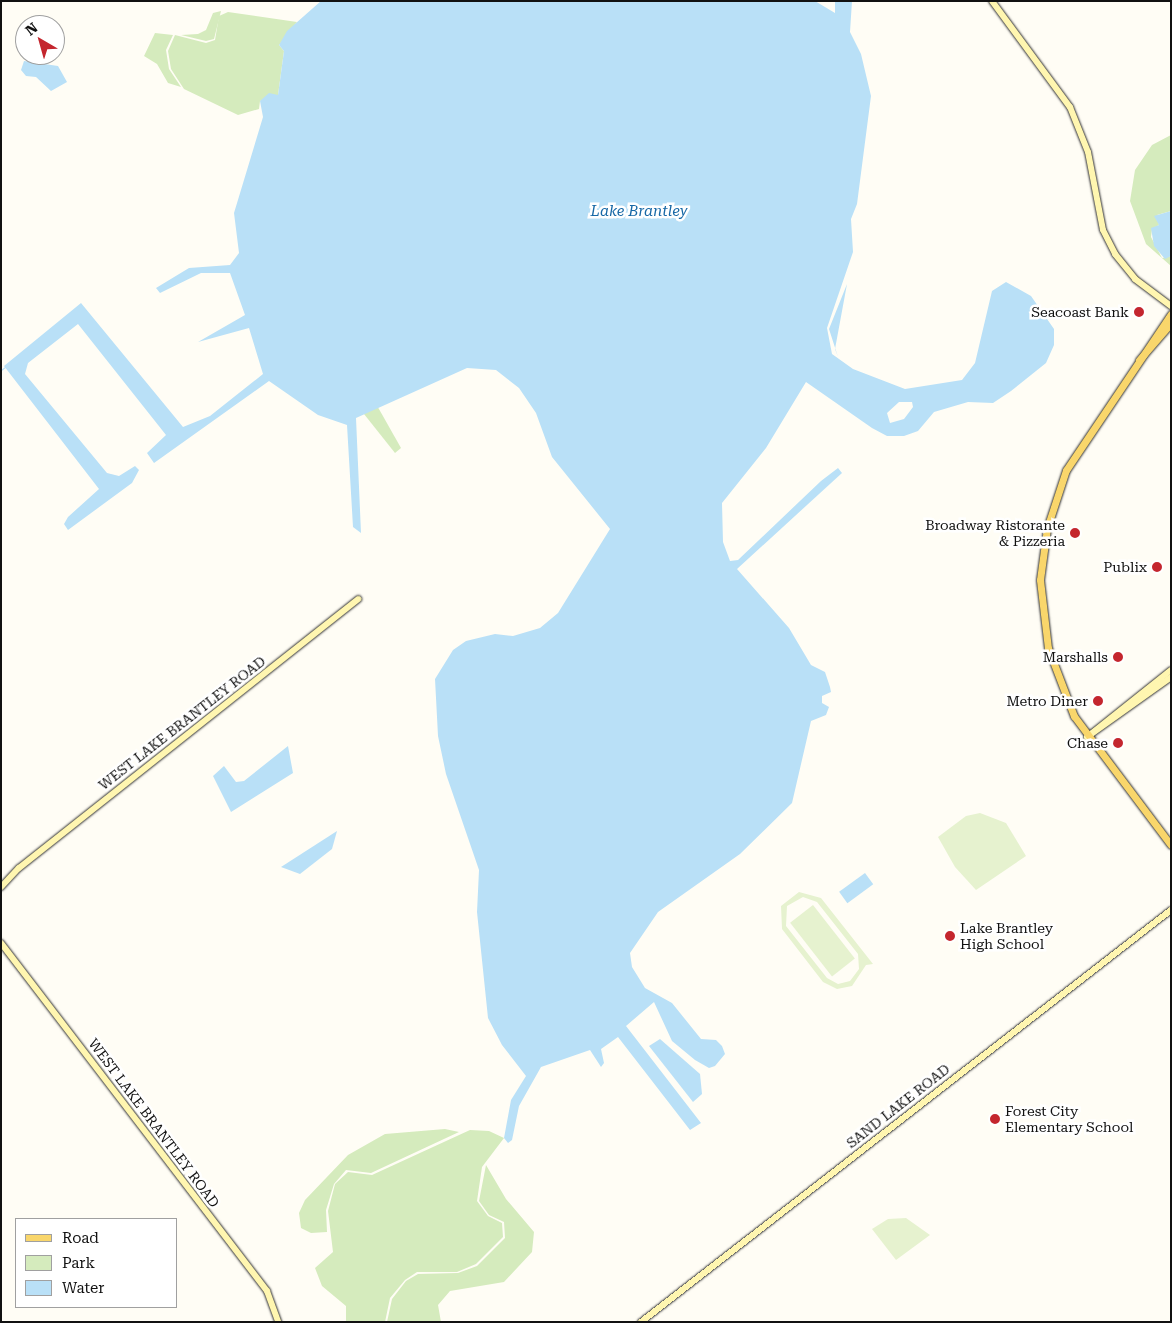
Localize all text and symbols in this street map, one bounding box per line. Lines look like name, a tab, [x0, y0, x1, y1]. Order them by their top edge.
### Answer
north arrow	[15, 15, 65, 65]
text: N	[22, 19, 41, 39]
water label: Lake Brantley	[590, 203, 688, 221]
place label: Seacoast Bank	[1031, 304, 1129, 320]
marker: Seacoast Bank	[1133, 306, 1145, 318]
place label: Broadway Ristorante & Pizzeria	[925, 517, 1065, 550]
marker: Broadway Ristorante & Pizzeria	[1069, 527, 1081, 539]
place label: Publix	[1103, 559, 1147, 575]
marker: Publix	[1151, 561, 1163, 573]
place label: Marshalls	[1043, 649, 1108, 665]
marker: Marshalls	[1112, 651, 1124, 663]
street label: WEST LAKE BRANTLEY ROAD	[95, 653, 269, 793]
place label: Metro Diner	[1006, 693, 1088, 709]
marker: Metro Diner	[1092, 695, 1104, 707]
place label: Chase	[1067, 735, 1108, 751]
marker: Chase	[1112, 737, 1124, 749]
place label: Lake Brantley High School	[960, 920, 1053, 952]
marker: Lake Brantley High School	[944, 930, 956, 942]
street label: WEST LAKE BRANTLEY ROAD	[85, 1035, 223, 1211]
street label: SAND LAKE ROAD	[843, 1061, 953, 1151]
place label: Forest City Elementary School	[1005, 1103, 1133, 1136]
marker: Forest City Elementary School	[989, 1113, 1001, 1125]
legend	[15, 1218, 178, 1308]
text: Road	[62, 1229, 99, 1247]
text: Park	[62, 1254, 95, 1272]
text: Water	[62, 1279, 104, 1297]

